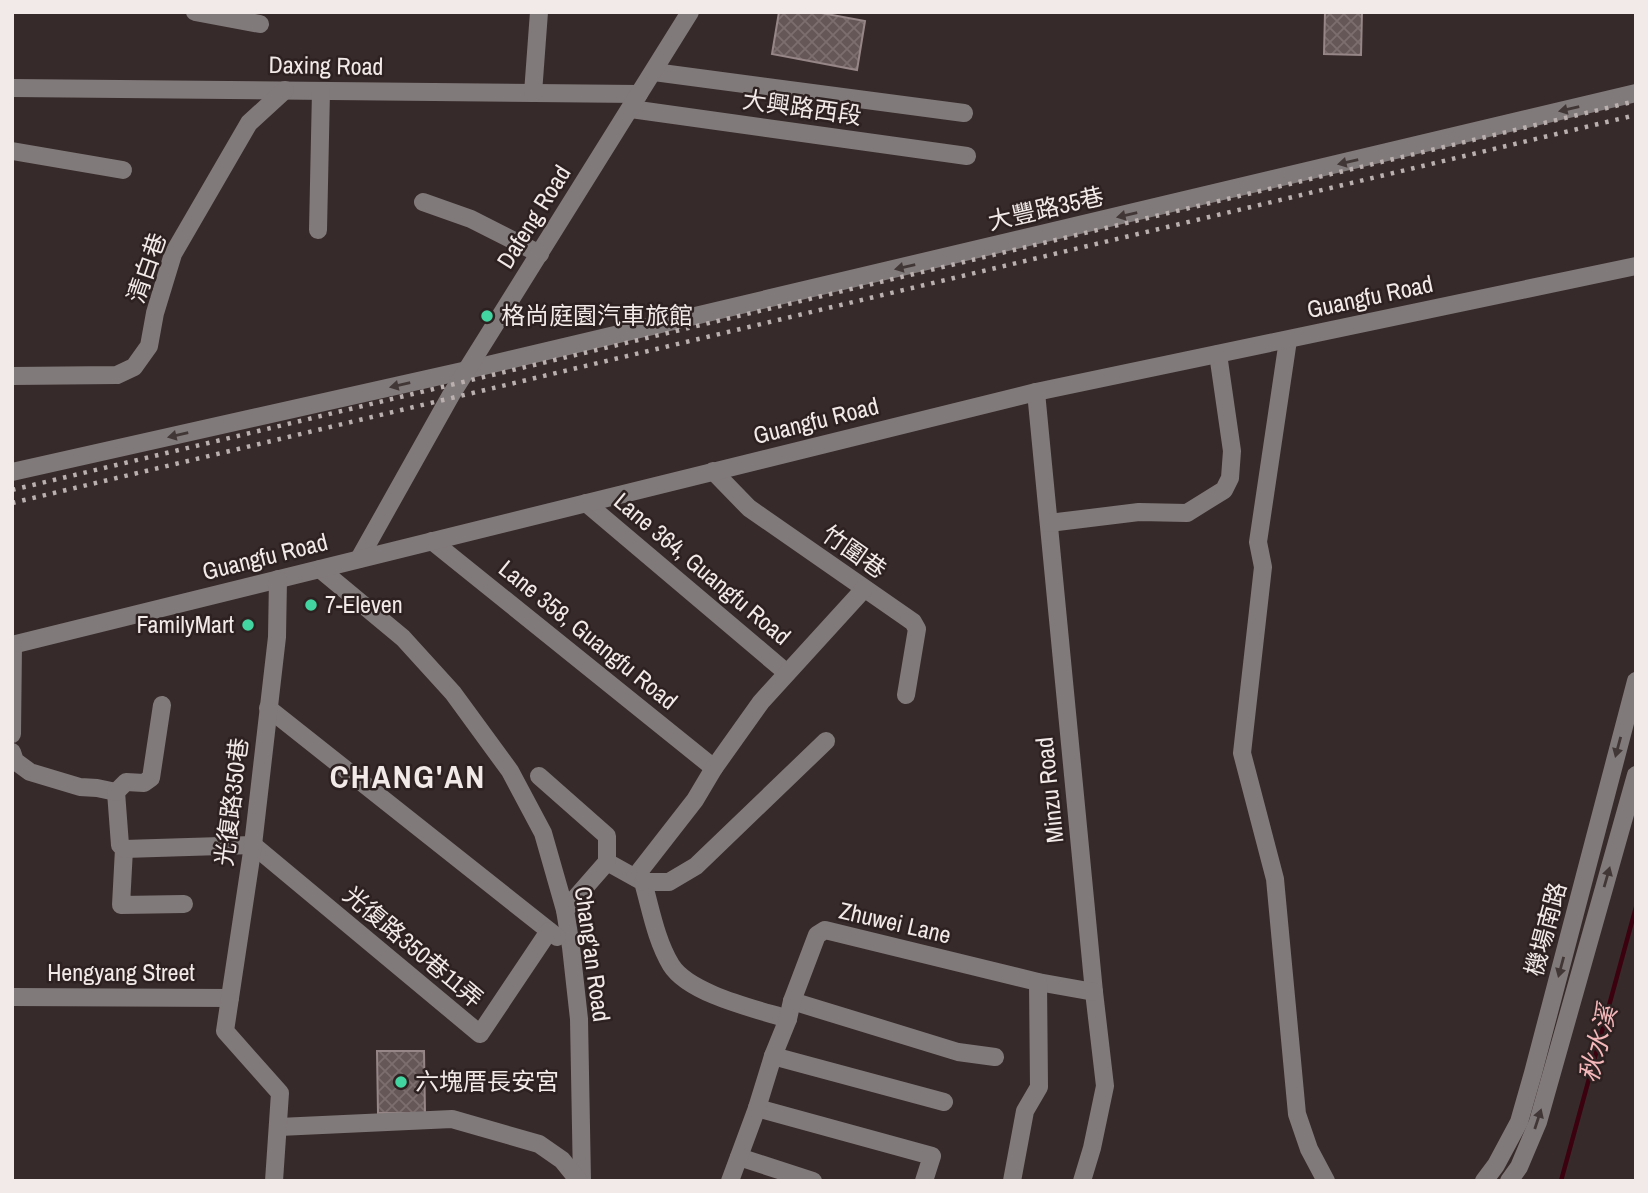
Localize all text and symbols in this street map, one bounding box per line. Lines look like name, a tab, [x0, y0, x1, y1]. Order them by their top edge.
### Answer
street label: Daxing Road	[268, 48, 384, 82]
street label: 大興路西段	[740, 83, 864, 131]
one-way arrow	[1558, 104, 1580, 115]
one-way arrow	[1337, 157, 1359, 168]
street label: Dafeng Road	[489, 159, 577, 274]
street label: 大豐路35巷	[985, 179, 1107, 237]
one-way arrow	[1116, 209, 1138, 220]
street label: 清白巷	[119, 228, 173, 307]
one-way arrow	[894, 262, 916, 273]
street label: Guangfu Road	[1304, 267, 1436, 325]
place label: 格尚庭園汽車旅館	[501, 299, 693, 331]
marker: 格尚庭園汽車旅館	[479, 308, 495, 324]
one-way arrow	[389, 380, 411, 391]
street label: Guangfu Road	[750, 389, 882, 451]
one-way arrow	[167, 430, 189, 441]
street label: Lane 364, Guangfu Road	[608, 485, 798, 652]
street label: 竹圍巷	[816, 517, 893, 585]
street label: Guangfu Road	[199, 525, 331, 587]
street label: Lane 358, Guangfu Road	[493, 552, 685, 716]
place label: 7-Eleven	[325, 588, 403, 620]
marker: 7-Eleven	[303, 597, 319, 613]
place label: FamilyMart	[137, 608, 235, 640]
marker: FamilyMart	[240, 617, 256, 633]
street label: 光復路350巷	[207, 736, 255, 868]
street label: Minzu Road	[1028, 736, 1070, 845]
one-way arrow	[1613, 737, 1623, 758]
district label: CHANG'AN	[330, 755, 486, 798]
one-way arrow	[1602, 866, 1613, 888]
street label: 光復路350巷11弄	[337, 878, 490, 1014]
street label: 機場南路	[1517, 878, 1573, 979]
street label: Chang'an Road	[568, 884, 618, 1024]
street label: Zhuwei Lane	[836, 894, 954, 950]
street label: Hengyang Street	[47, 956, 195, 988]
one-way arrow	[1555, 956, 1566, 978]
water label: 秋水溪	[1571, 998, 1626, 1086]
place label: 六塊厝長安宮	[415, 1065, 559, 1097]
marker: 六塊厝長安宮	[393, 1074, 409, 1090]
one-way arrow	[1533, 1109, 1544, 1130]

